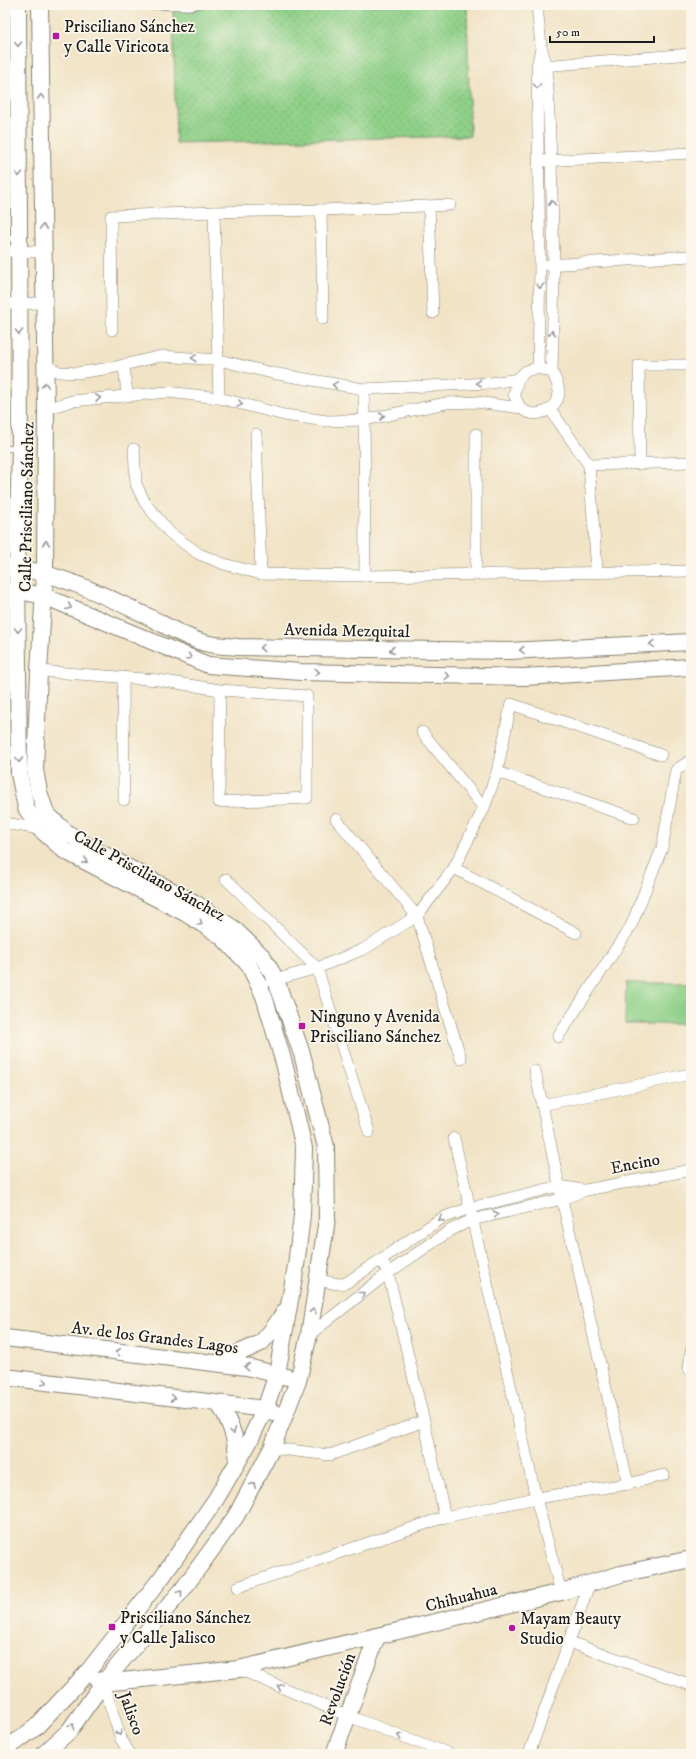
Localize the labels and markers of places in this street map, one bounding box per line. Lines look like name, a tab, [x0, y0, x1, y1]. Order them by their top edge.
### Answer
place label: Prisciliano Sánchez y Calle Viricota	[64, 16, 196, 58]
marker: Prisciliano Sánchez y Calle Viricota	[51, 31, 61, 41]
place label: Ninguno y Avenida Prisciliano Sánchez	[310, 1006, 442, 1048]
marker: Ninguno y Avenida Prisciliano Sánchez	[297, 1021, 307, 1031]
place label: Prisciliano Sánchez y Calle Jalisco	[120, 1607, 252, 1649]
place label: Mayam Beauty Studio	[520, 1608, 622, 1650]
marker: Prisciliano Sánchez y Calle Jalisco	[107, 1622, 117, 1632]
marker: Mayam Beauty Studio	[507, 1623, 517, 1633]

